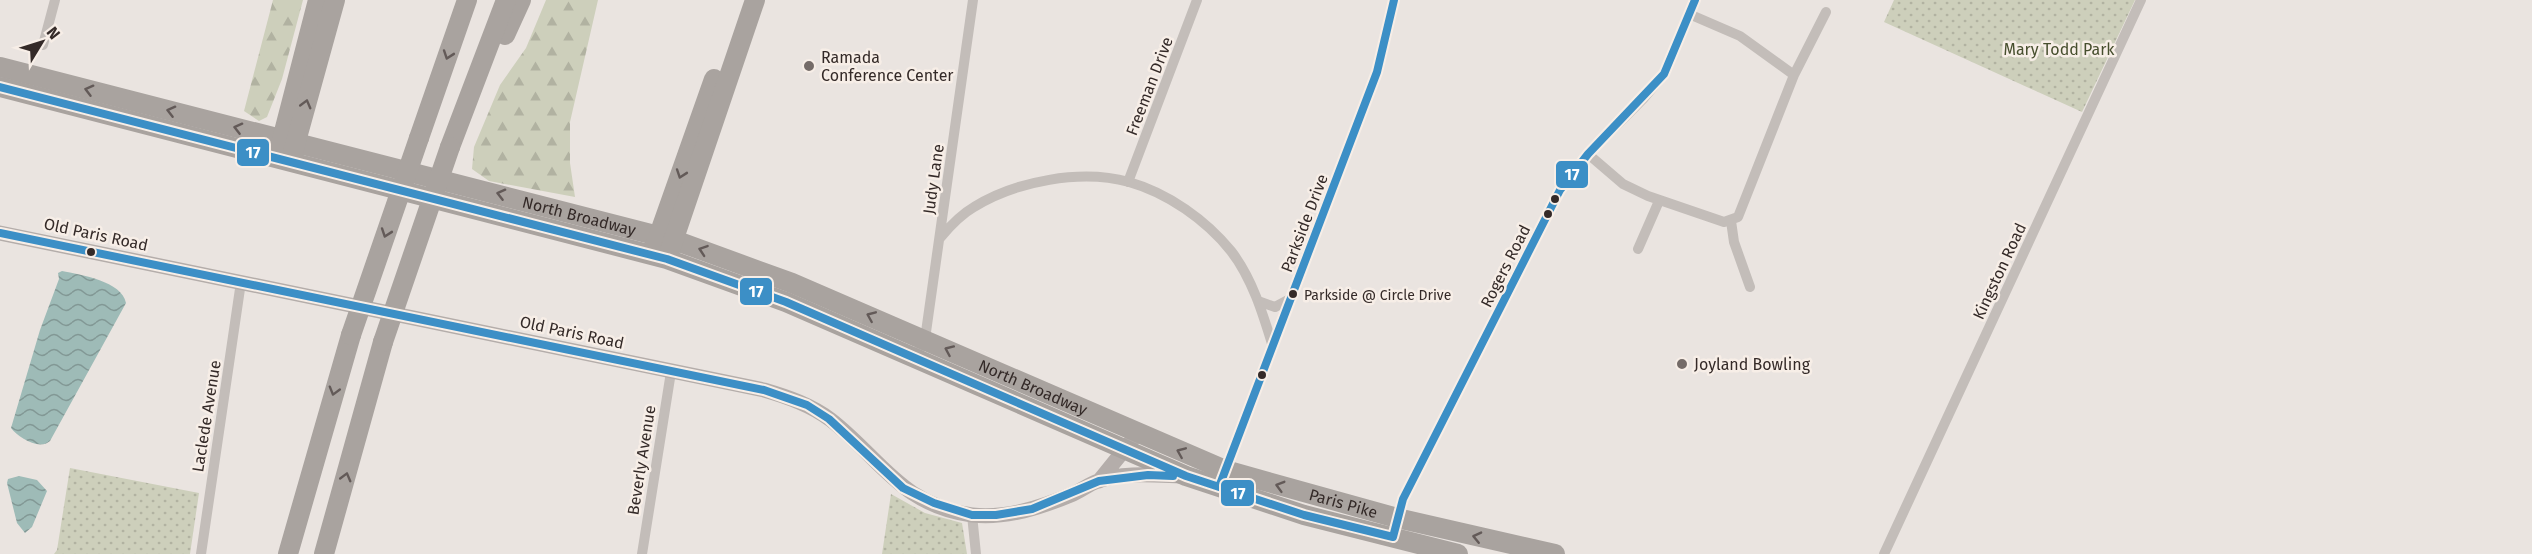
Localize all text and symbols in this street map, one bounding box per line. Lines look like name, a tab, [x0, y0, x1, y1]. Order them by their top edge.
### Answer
north arrow	[12, 12, 72, 72]
text: N	[43, 23, 64, 43]
street label: Freeman Drive	[1122, 34, 1177, 138]
park label: Mary Todd Park	[2003, 40, 2115, 59]
place label: Ramada Conference Center	[821, 48, 954, 85]
one-way arrow	[442, 49, 455, 60]
marker: Ramada Conference Center	[802, 59, 816, 73]
one-way arrow	[85, 84, 95, 97]
one-way arrow	[299, 99, 311, 110]
one-way arrow	[166, 105, 176, 118]
one-way arrow	[234, 122, 244, 135]
line badge: 17	[236, 138, 270, 167]
text: 17	[246, 143, 261, 162]
street label: Judy Lane	[919, 143, 948, 215]
line badge: 17	[1555, 160, 1589, 189]
text: 17	[1565, 165, 1580, 184]
one-way arrow	[675, 168, 688, 179]
street label: Parkside Drive	[1277, 171, 1332, 275]
one-way arrow	[496, 189, 506, 202]
street label: North Broadway	[520, 192, 638, 240]
unlabelled marker	[1549, 193, 1561, 205]
unlabelled marker	[1542, 208, 1554, 220]
street label: Old Paris Road	[42, 214, 150, 255]
street label: Kingston Road	[1969, 220, 2030, 323]
street label: Rogers Road	[1477, 222, 1534, 311]
one-way arrow	[381, 227, 394, 237]
one-way arrow	[698, 244, 709, 257]
unlabelled marker	[85, 246, 97, 258]
line badge: 17	[739, 277, 773, 306]
text: 17	[749, 282, 764, 301]
place label: Parkside @ Circle Drive	[1304, 287, 1451, 304]
marker: Parkside @ Circle Drive	[1287, 288, 1299, 300]
one-way arrow	[866, 311, 877, 323]
street label: Old Paris Road	[518, 312, 626, 353]
one-way arrow	[944, 345, 955, 357]
place label: Joyland Bowling	[1694, 355, 1811, 374]
street label: North Broadway	[976, 356, 1090, 419]
marker: Joyland Bowling	[1675, 357, 1689, 371]
street label: Laclede Avenue	[188, 359, 225, 473]
unlabelled marker	[1256, 369, 1268, 381]
one-way arrow	[329, 385, 341, 396]
street label: Beverly Avenue	[623, 404, 660, 516]
one-way arrow	[1176, 447, 1187, 459]
one-way arrow	[338, 472, 351, 482]
line badge: 17	[1220, 479, 1255, 507]
one-way arrow	[1275, 481, 1286, 493]
text: 17	[1231, 484, 1246, 503]
street label: Paris Pike	[1307, 485, 1380, 522]
one-way arrow	[1473, 531, 1483, 544]

